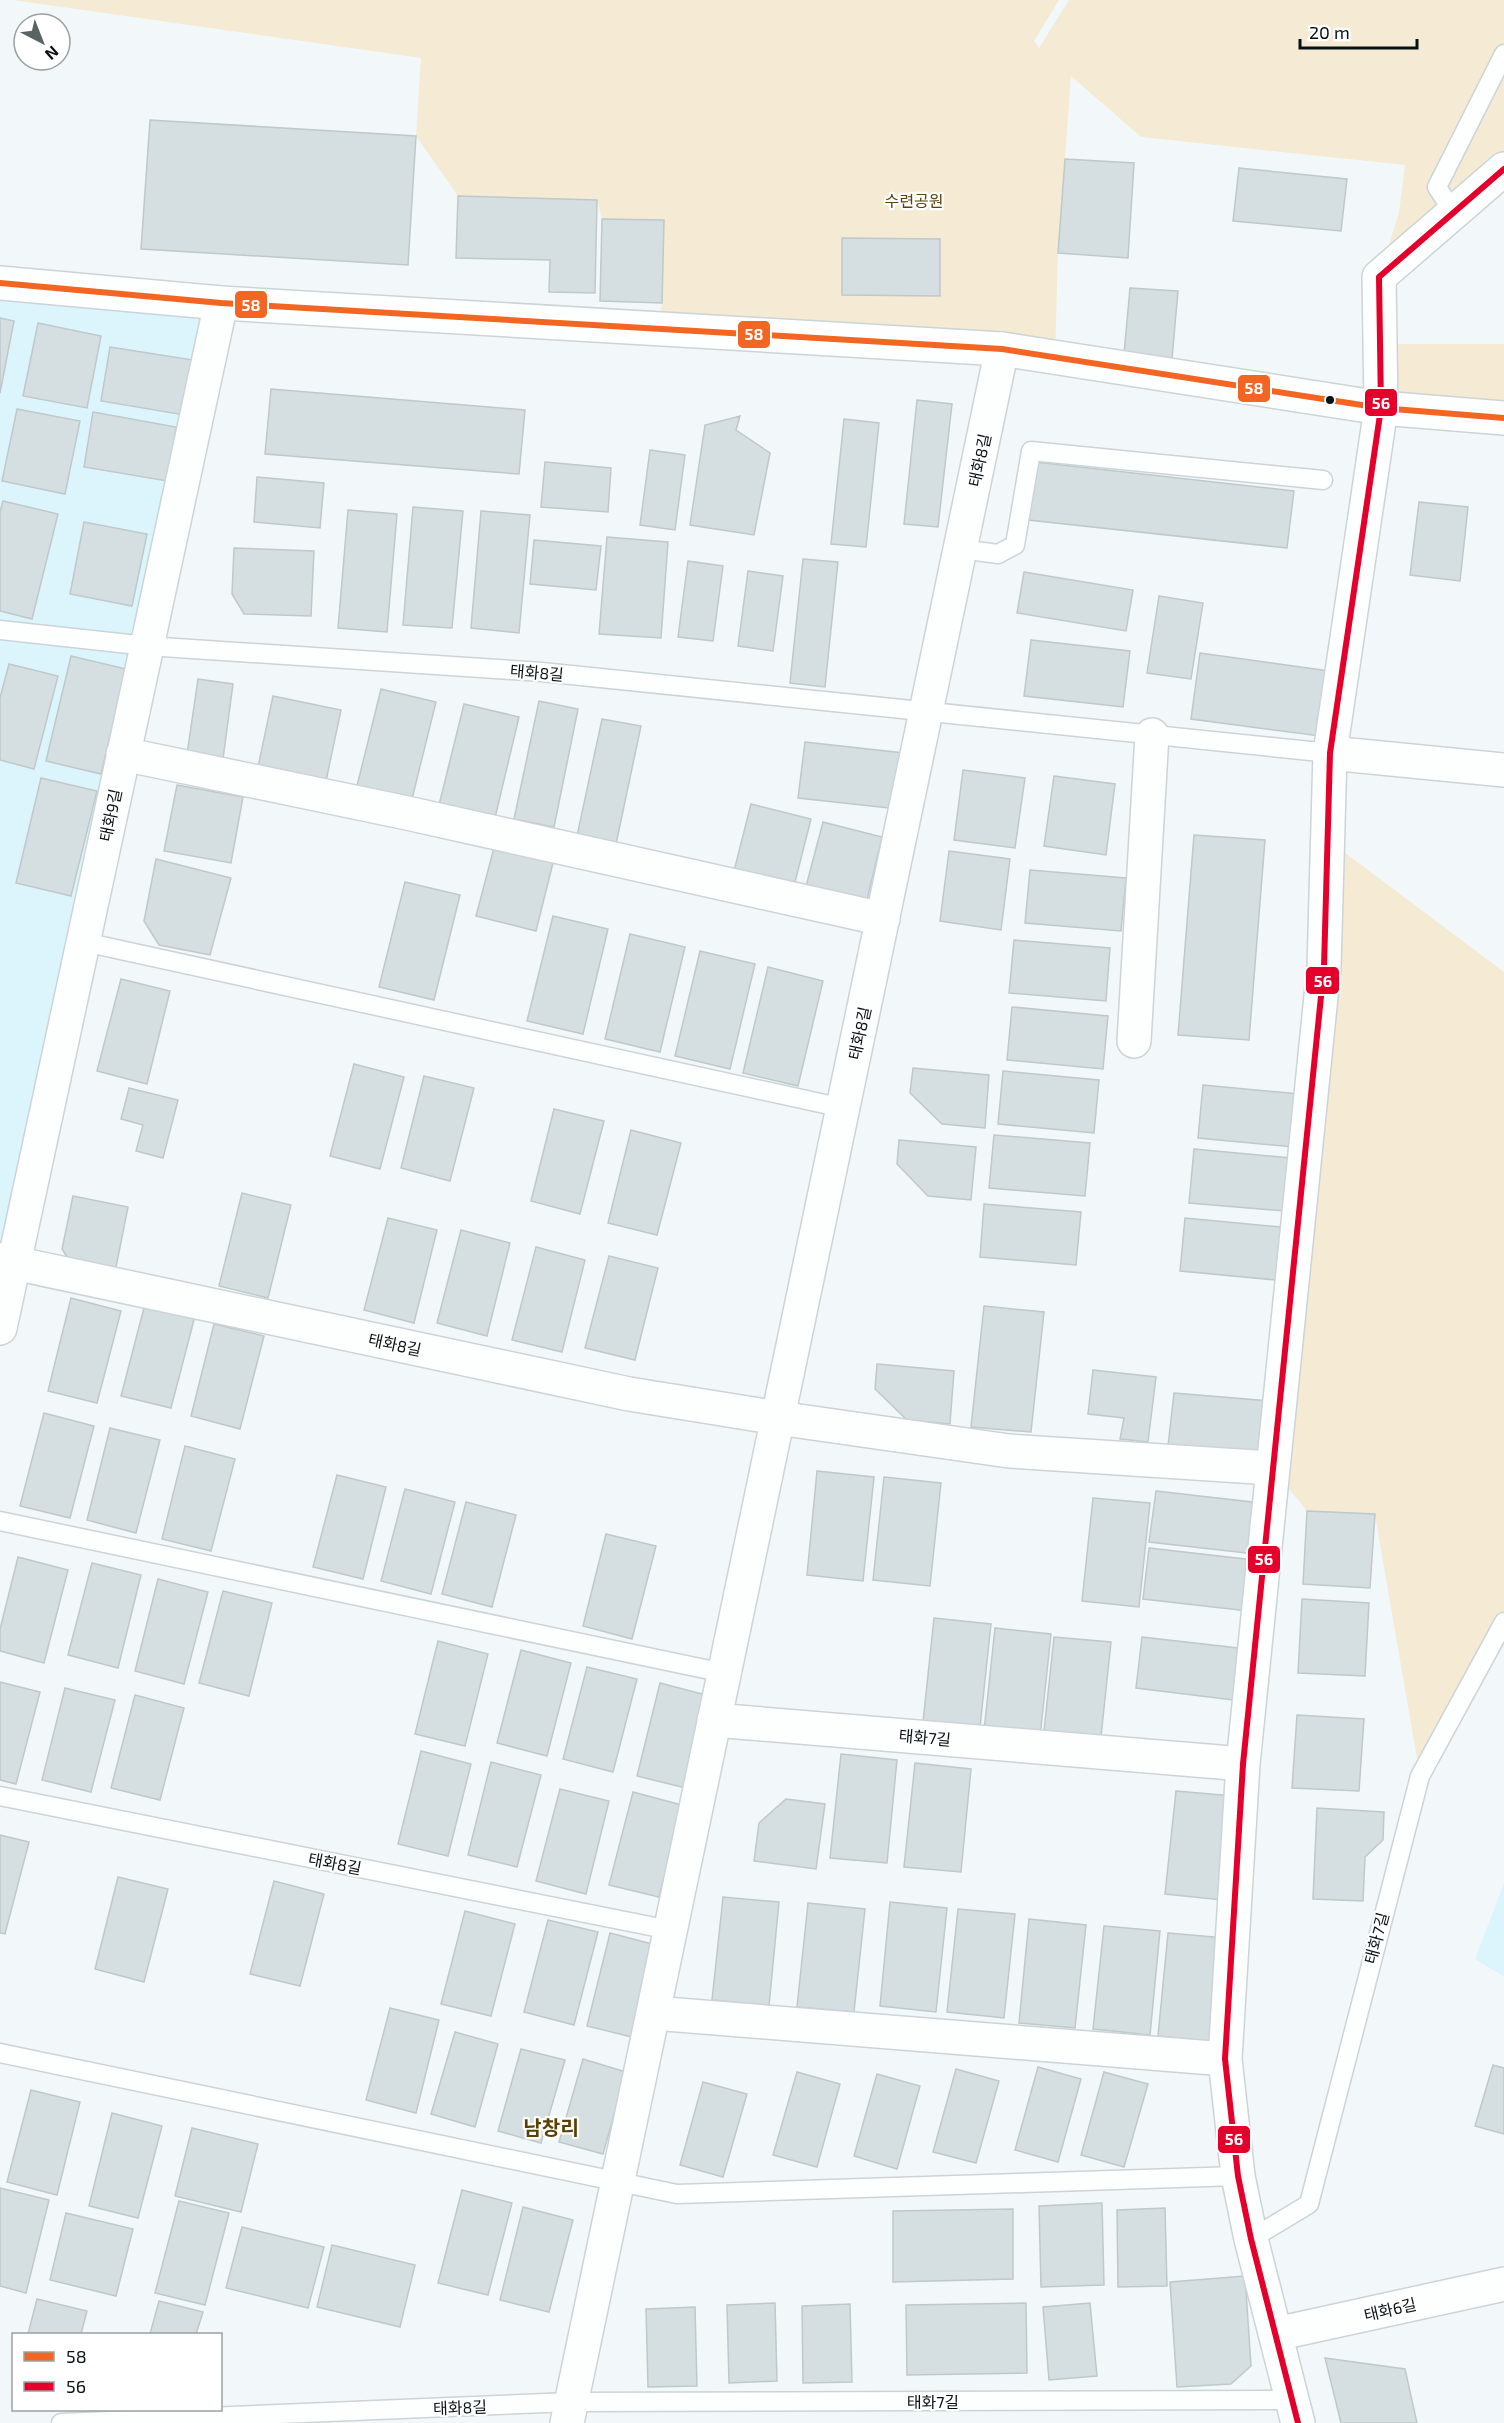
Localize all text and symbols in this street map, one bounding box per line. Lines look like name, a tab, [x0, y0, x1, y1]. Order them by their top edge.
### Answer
north arrow	[12, 12, 72, 72]
scale bar	[1300, 12, 1417, 50]
text: 20 m	[1309, 21, 1350, 43]
text: N	[42, 43, 63, 64]
park label: 수련공원	[885, 191, 943, 210]
line badge: 58	[234, 290, 268, 319]
text: 58	[242, 295, 260, 314]
line badge: 58	[737, 320, 771, 349]
text: 58	[745, 324, 763, 343]
line badge: 58	[1237, 374, 1271, 403]
text: 58	[1245, 378, 1263, 397]
line badge: 56	[1364, 388, 1398, 417]
text: 56	[1372, 393, 1390, 412]
unlabelled marker	[1324, 394, 1336, 406]
street label: 태화8길	[964, 432, 994, 488]
street label: 태화8길	[509, 660, 565, 684]
street label: 태화9길	[95, 787, 125, 843]
line badge: 56	[1305, 966, 1340, 995]
text: 56	[1314, 971, 1332, 990]
street label: 태화8길	[844, 1005, 874, 1061]
street label: 태화8길	[367, 1329, 423, 1359]
line badge: 56	[1247, 1545, 1281, 1574]
text: 56	[1255, 1549, 1273, 1568]
street label: 태화7길	[898, 1725, 952, 1749]
street label: 태화8길	[307, 1849, 363, 1877]
street label: 태화7길	[1360, 1910, 1392, 1966]
district label: 남창리	[523, 2115, 579, 2139]
line badge: 56	[1217, 2125, 1251, 2154]
text: 56	[1225, 2129, 1243, 2148]
street label: 태화6길	[1362, 2294, 1418, 2324]
legend	[12, 2333, 222, 2411]
text: 58	[66, 2345, 87, 2367]
text: 56	[66, 2375, 86, 2397]
street label: 태화7길	[907, 2392, 959, 2411]
street label: 태화8길	[433, 2397, 487, 2417]

